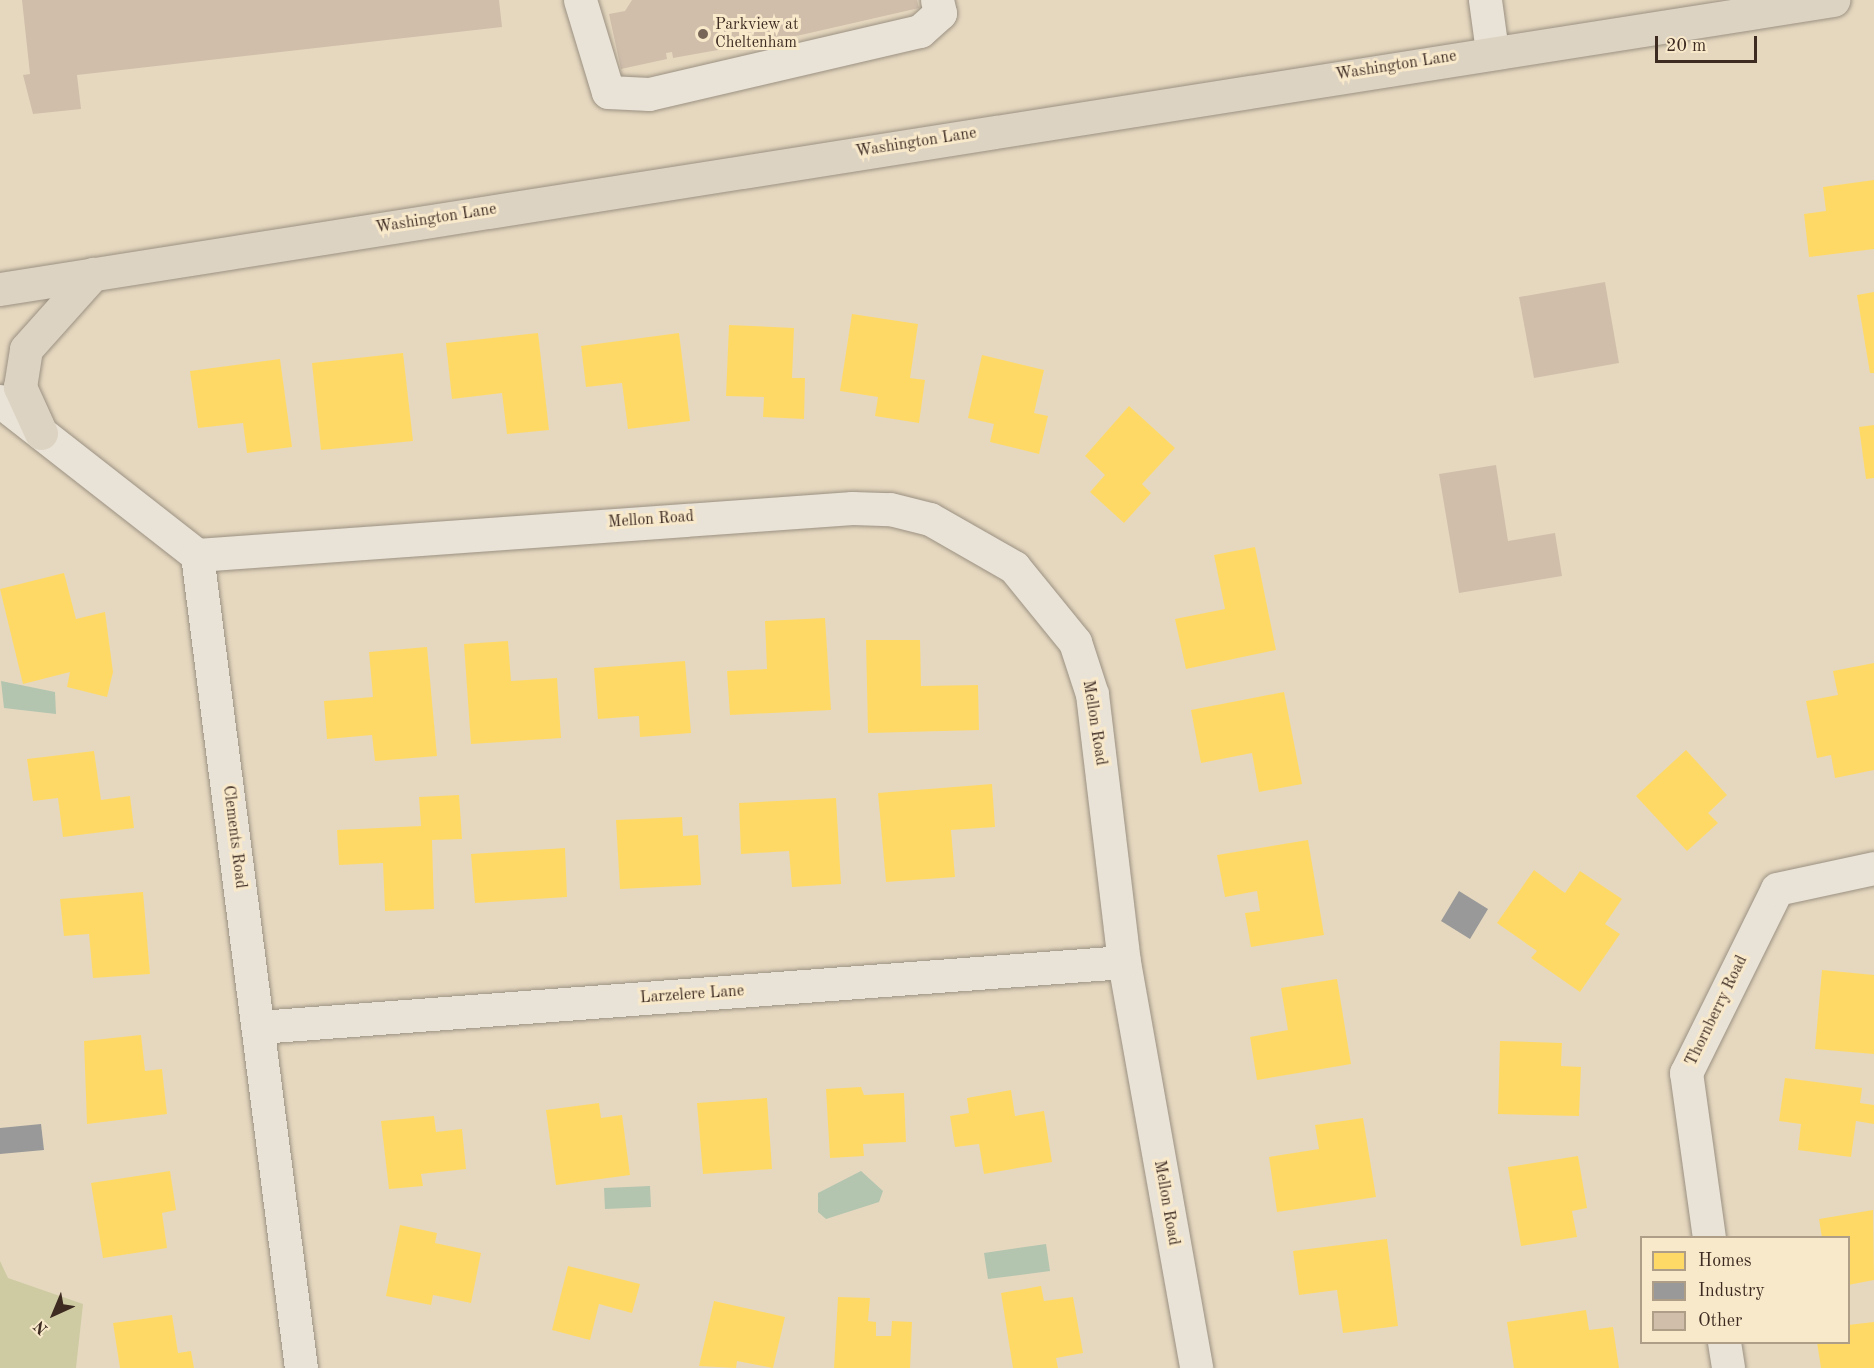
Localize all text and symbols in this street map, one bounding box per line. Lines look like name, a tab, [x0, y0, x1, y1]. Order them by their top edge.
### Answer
place label: Parkview at Cheltenham	[715, 15, 799, 53]
scale bar	[1658, 24, 1760, 62]
marker: Parkview at Cheltenham	[696, 27, 710, 41]
text: 20 m	[1666, 37, 1706, 55]
street label: Washington Lane	[1334, 47, 1458, 85]
street label: Washington Lane	[854, 124, 978, 162]
street label: Washington Lane	[374, 200, 498, 238]
street label: Mellon Road	[607, 507, 695, 533]
street label: Mellon Road	[1078, 679, 1110, 767]
street label: Clements Road	[218, 784, 250, 890]
street label: Thornberry Road	[1682, 953, 1752, 1069]
street label: Larzelere Lane	[639, 982, 745, 1008]
street label: Mellon Road	[1149, 1159, 1183, 1247]
legend	[1640, 1236, 1850, 1344]
text: Homes	[1698, 1252, 1752, 1270]
text: Industry	[1698, 1282, 1765, 1300]
north arrow	[24, 1284, 84, 1344]
text: Other	[1698, 1312, 1742, 1330]
text: N	[32, 1317, 51, 1337]

